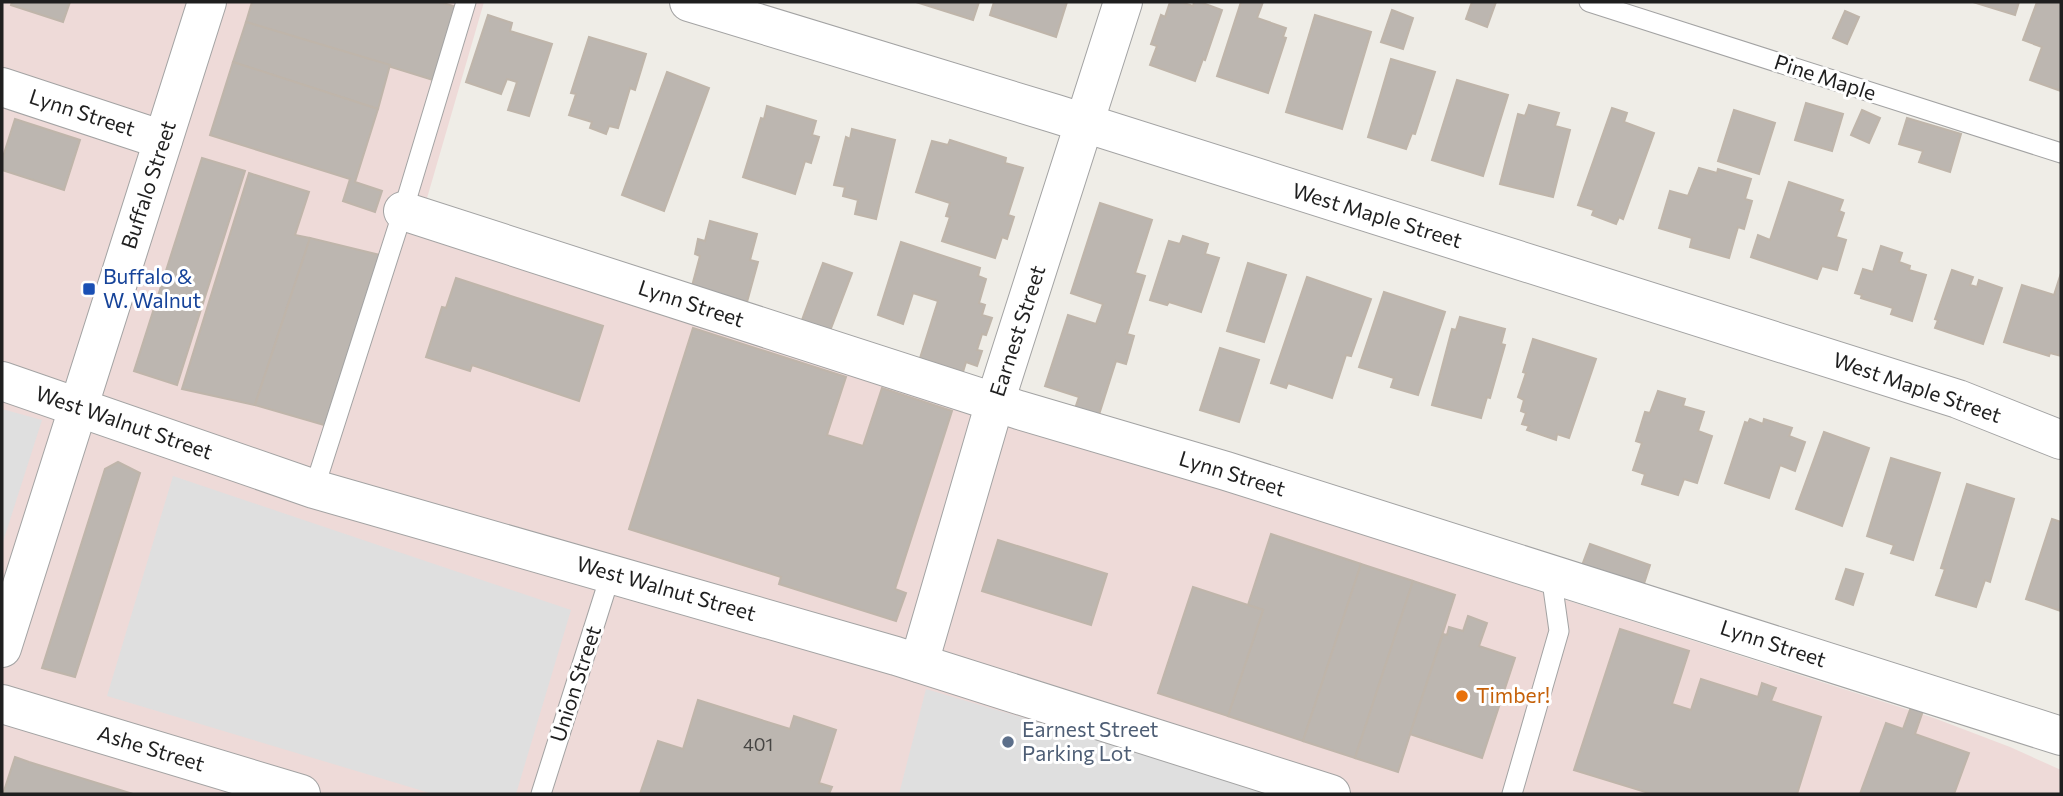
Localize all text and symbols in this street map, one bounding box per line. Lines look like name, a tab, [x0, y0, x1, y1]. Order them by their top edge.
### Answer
street label: Pine Maple	[1771, 48, 1879, 105]
street label: Lynn Street	[26, 83, 139, 140]
street label: Buffalo Street	[115, 117, 180, 252]
street label: West Maple Street	[1290, 177, 1465, 252]
street label: Earnest Street	[984, 262, 1050, 399]
place label: Buffalo & W. Walnut	[103, 263, 201, 312]
street label: Lynn Street	[635, 274, 748, 331]
marker: Buffalo & W. Walnut	[81, 281, 97, 297]
street label: West Maple Street	[1830, 346, 2005, 427]
street label: West Walnut Street	[33, 380, 216, 464]
street label: Lynn Street	[1176, 445, 1289, 501]
street label: West Walnut Street	[574, 550, 759, 625]
street label: Lynn Street	[1717, 614, 1830, 671]
street label: Union Street	[544, 622, 605, 745]
place label: Timber!	[1476, 682, 1550, 707]
marker: Timber!	[1454, 688, 1470, 704]
place label: Earnest Street Parking Lot	[1022, 716, 1158, 765]
street label: Ashe Street	[95, 719, 208, 776]
house number: 401	[743, 733, 773, 755]
marker: Earnest Street Parking Lot	[1000, 734, 1016, 750]

